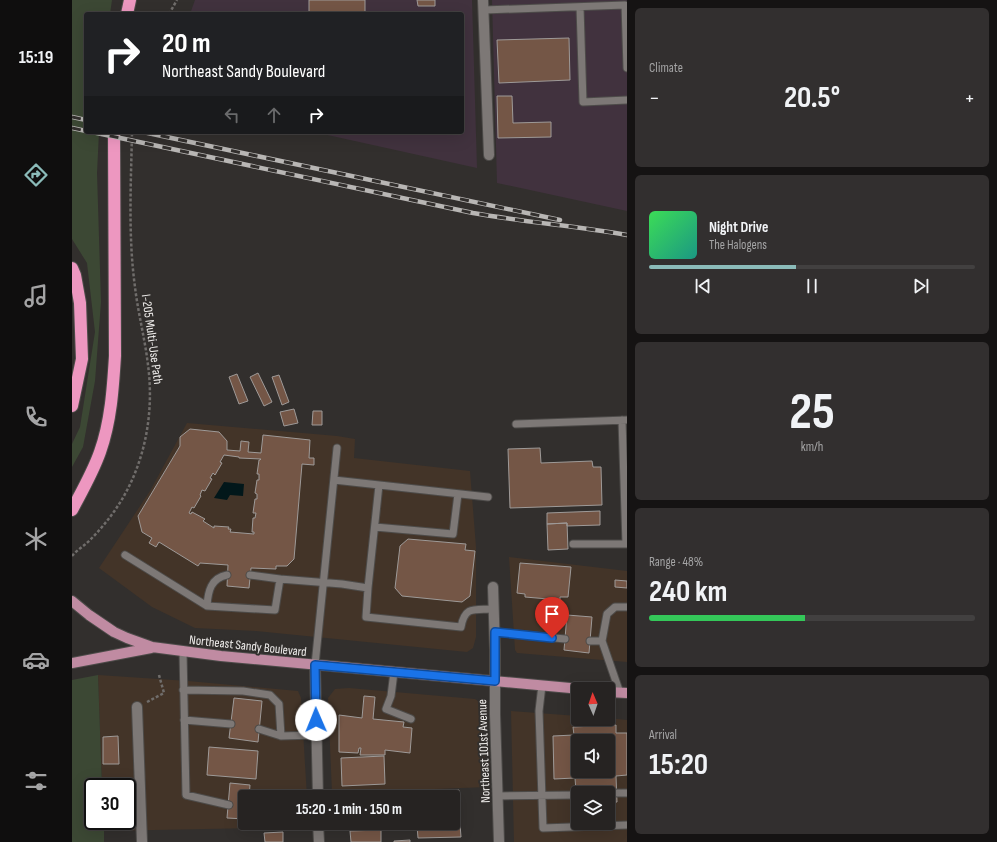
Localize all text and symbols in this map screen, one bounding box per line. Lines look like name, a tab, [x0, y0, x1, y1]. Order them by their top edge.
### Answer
text: 20 m	[162, 27, 211, 60]
icon: right	[96, 28, 148, 80]
text: 15:19	[19, 47, 53, 68]
text: Climate	[649, 60, 683, 76]
text: Northeast Sandy Boulevard	[162, 61, 325, 82]
text: 20.5°	[784, 80, 840, 116]
text: −	[649, 85, 660, 112]
text: +	[964, 85, 975, 112]
icon: left	[221, 104, 243, 126]
icon: ahead	[263, 104, 285, 126]
icon: right	[305, 104, 327, 126]
icon: directions	[22, 161, 50, 189]
text: Night Drive	[709, 218, 768, 237]
text: The Halogens	[709, 237, 767, 253]
icon: previous	[692, 275, 714, 297]
icon: pause	[801, 275, 823, 297]
icon: next	[910, 275, 932, 297]
icon: music	[22, 282, 50, 310]
street label: I-205 Multi-Use Path	[138, 293, 166, 385]
text: 25	[789, 381, 835, 444]
icon: phone	[22, 403, 50, 431]
text: km/h	[801, 439, 823, 455]
icon: climate	[22, 525, 50, 553]
text: Range · 48%	[649, 554, 703, 570]
text: 240 km	[649, 574, 728, 610]
pin	[535, 597, 569, 638]
icon: arrive	[541, 603, 563, 625]
street label: Northeast Sandy Boulevard	[188, 632, 307, 660]
icon: car	[22, 646, 50, 674]
north arrow	[571, 682, 615, 726]
map controls	[571, 682, 615, 830]
position arrow	[295, 699, 337, 741]
street label: Northeast 101st Avenue	[474, 699, 494, 803]
text: Arrival	[649, 727, 677, 743]
button: sound	[571, 734, 615, 778]
text: 15:20	[649, 747, 708, 783]
icon: filters	[22, 767, 50, 795]
speed limit sign: 30	[84, 778, 136, 830]
button: layers	[571, 786, 615, 830]
text: 15:20 · 1 min · 150 m	[296, 800, 402, 819]

